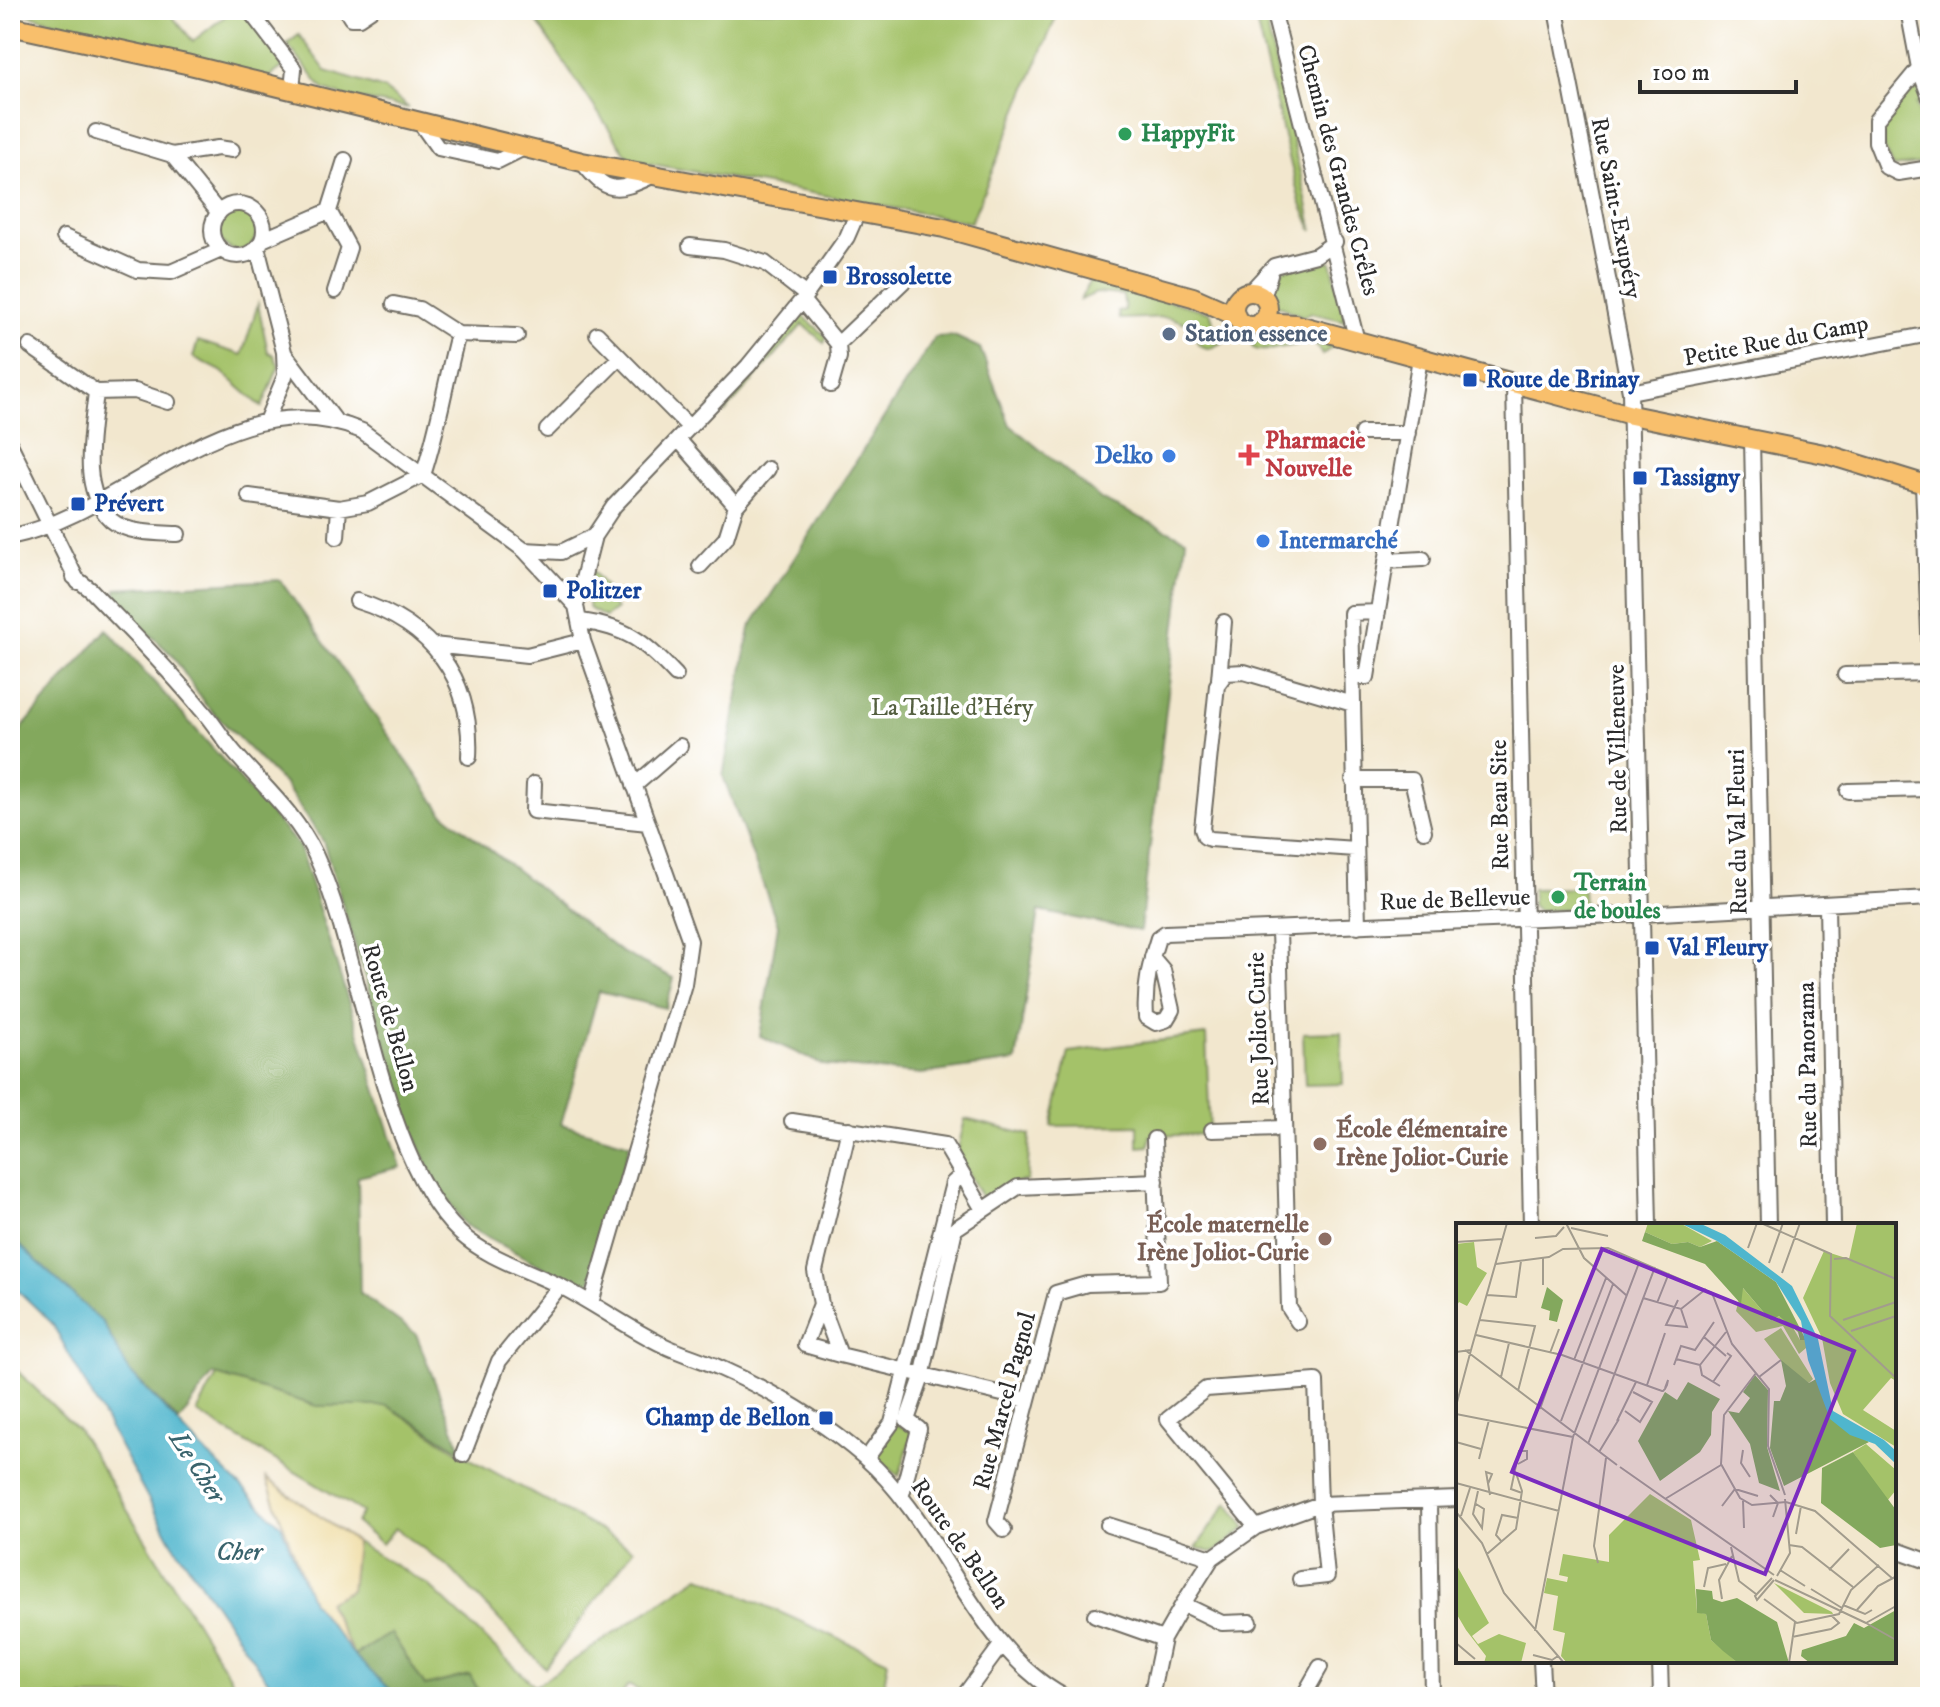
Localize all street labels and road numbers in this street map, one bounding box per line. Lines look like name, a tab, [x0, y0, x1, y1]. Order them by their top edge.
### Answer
street label: Chemin des Grandes Crêles	[1290, 41, 1386, 299]
street label: Rue Saint-Exupéry	[1584, 115, 1648, 302]
street label: Petite Rue du Camp	[1681, 308, 1871, 374]
street label: Rue de Villeneuve	[1602, 664, 1634, 834]
street label: Rue Beau Site	[1484, 739, 1516, 871]
street label: Rue du Val Fleuri	[1722, 749, 1754, 915]
street label: Rue de Bellevue	[1379, 882, 1531, 918]
street label: Route de Bellon	[355, 941, 426, 1096]
street label: Rue Joliot Curie	[1241, 952, 1277, 1106]
street label: Rue du Panorama	[1792, 981, 1824, 1149]
street label: Rue Marcel Pagnol	[967, 1308, 1043, 1493]
street label: Route de Bellon	[904, 1473, 1016, 1615]

